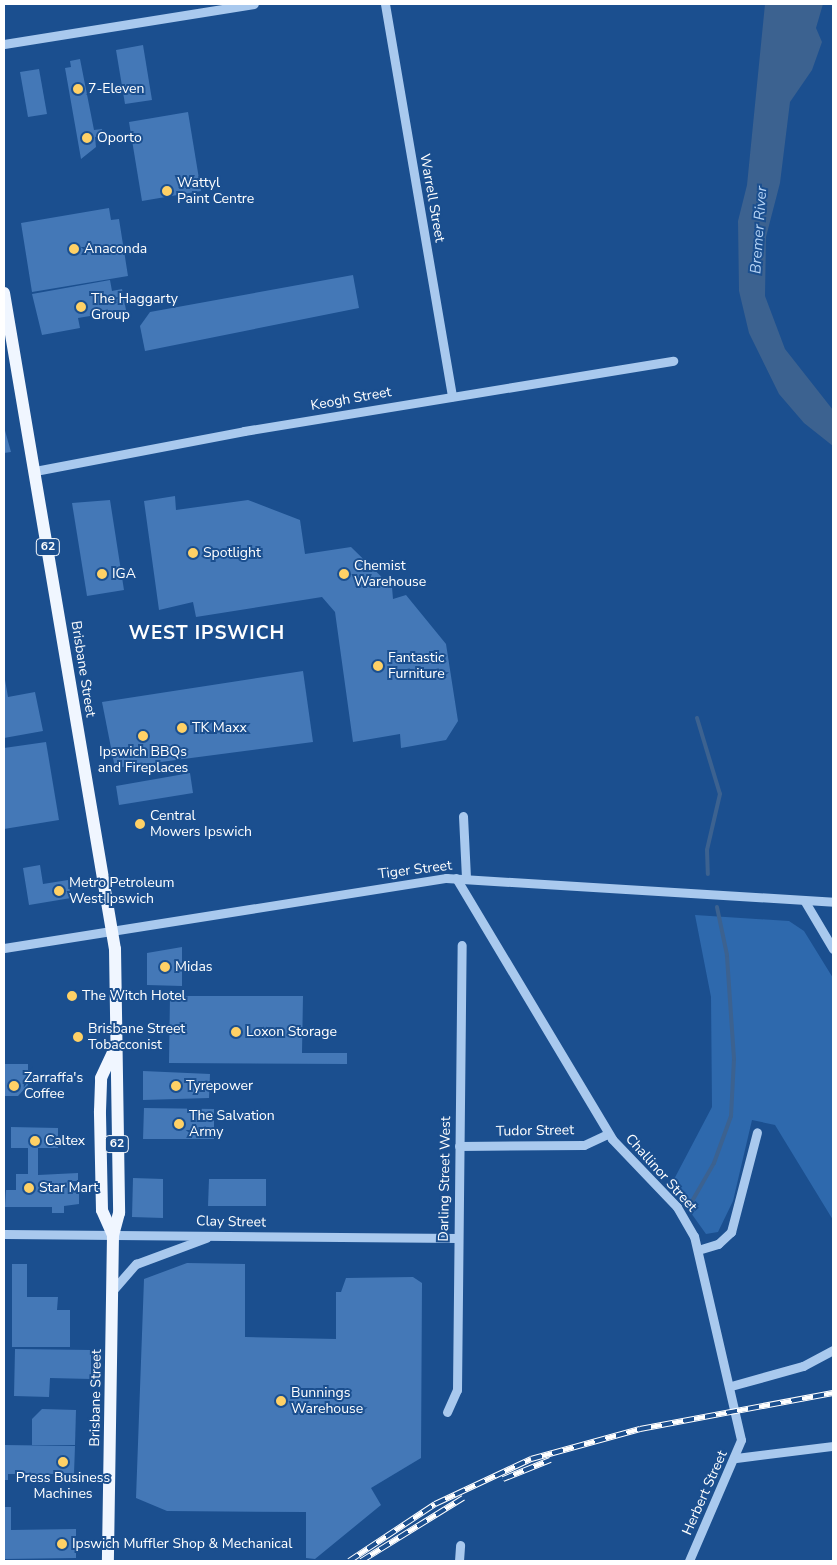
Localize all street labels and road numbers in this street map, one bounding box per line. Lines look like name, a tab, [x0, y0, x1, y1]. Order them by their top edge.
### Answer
street label: Warrell Street	[416, 152, 448, 244]
street label: Keogh Street	[309, 384, 393, 414]
road number: 62	[36, 538, 60, 556]
street label: Brisbane Street	[67, 620, 99, 718]
street label: Tiger Street	[377, 857, 453, 883]
street label: Darling Street West	[436, 1116, 454, 1242]
street label: Tudor Street	[496, 1122, 574, 1140]
street label: Challinor Street	[622, 1131, 700, 1215]
road number: 62	[104, 1134, 130, 1154]
street label: Clay Street	[196, 1213, 266, 1231]
street label: Brisbane Street	[87, 1349, 105, 1447]
street label: Herbert Street	[679, 1448, 731, 1538]

